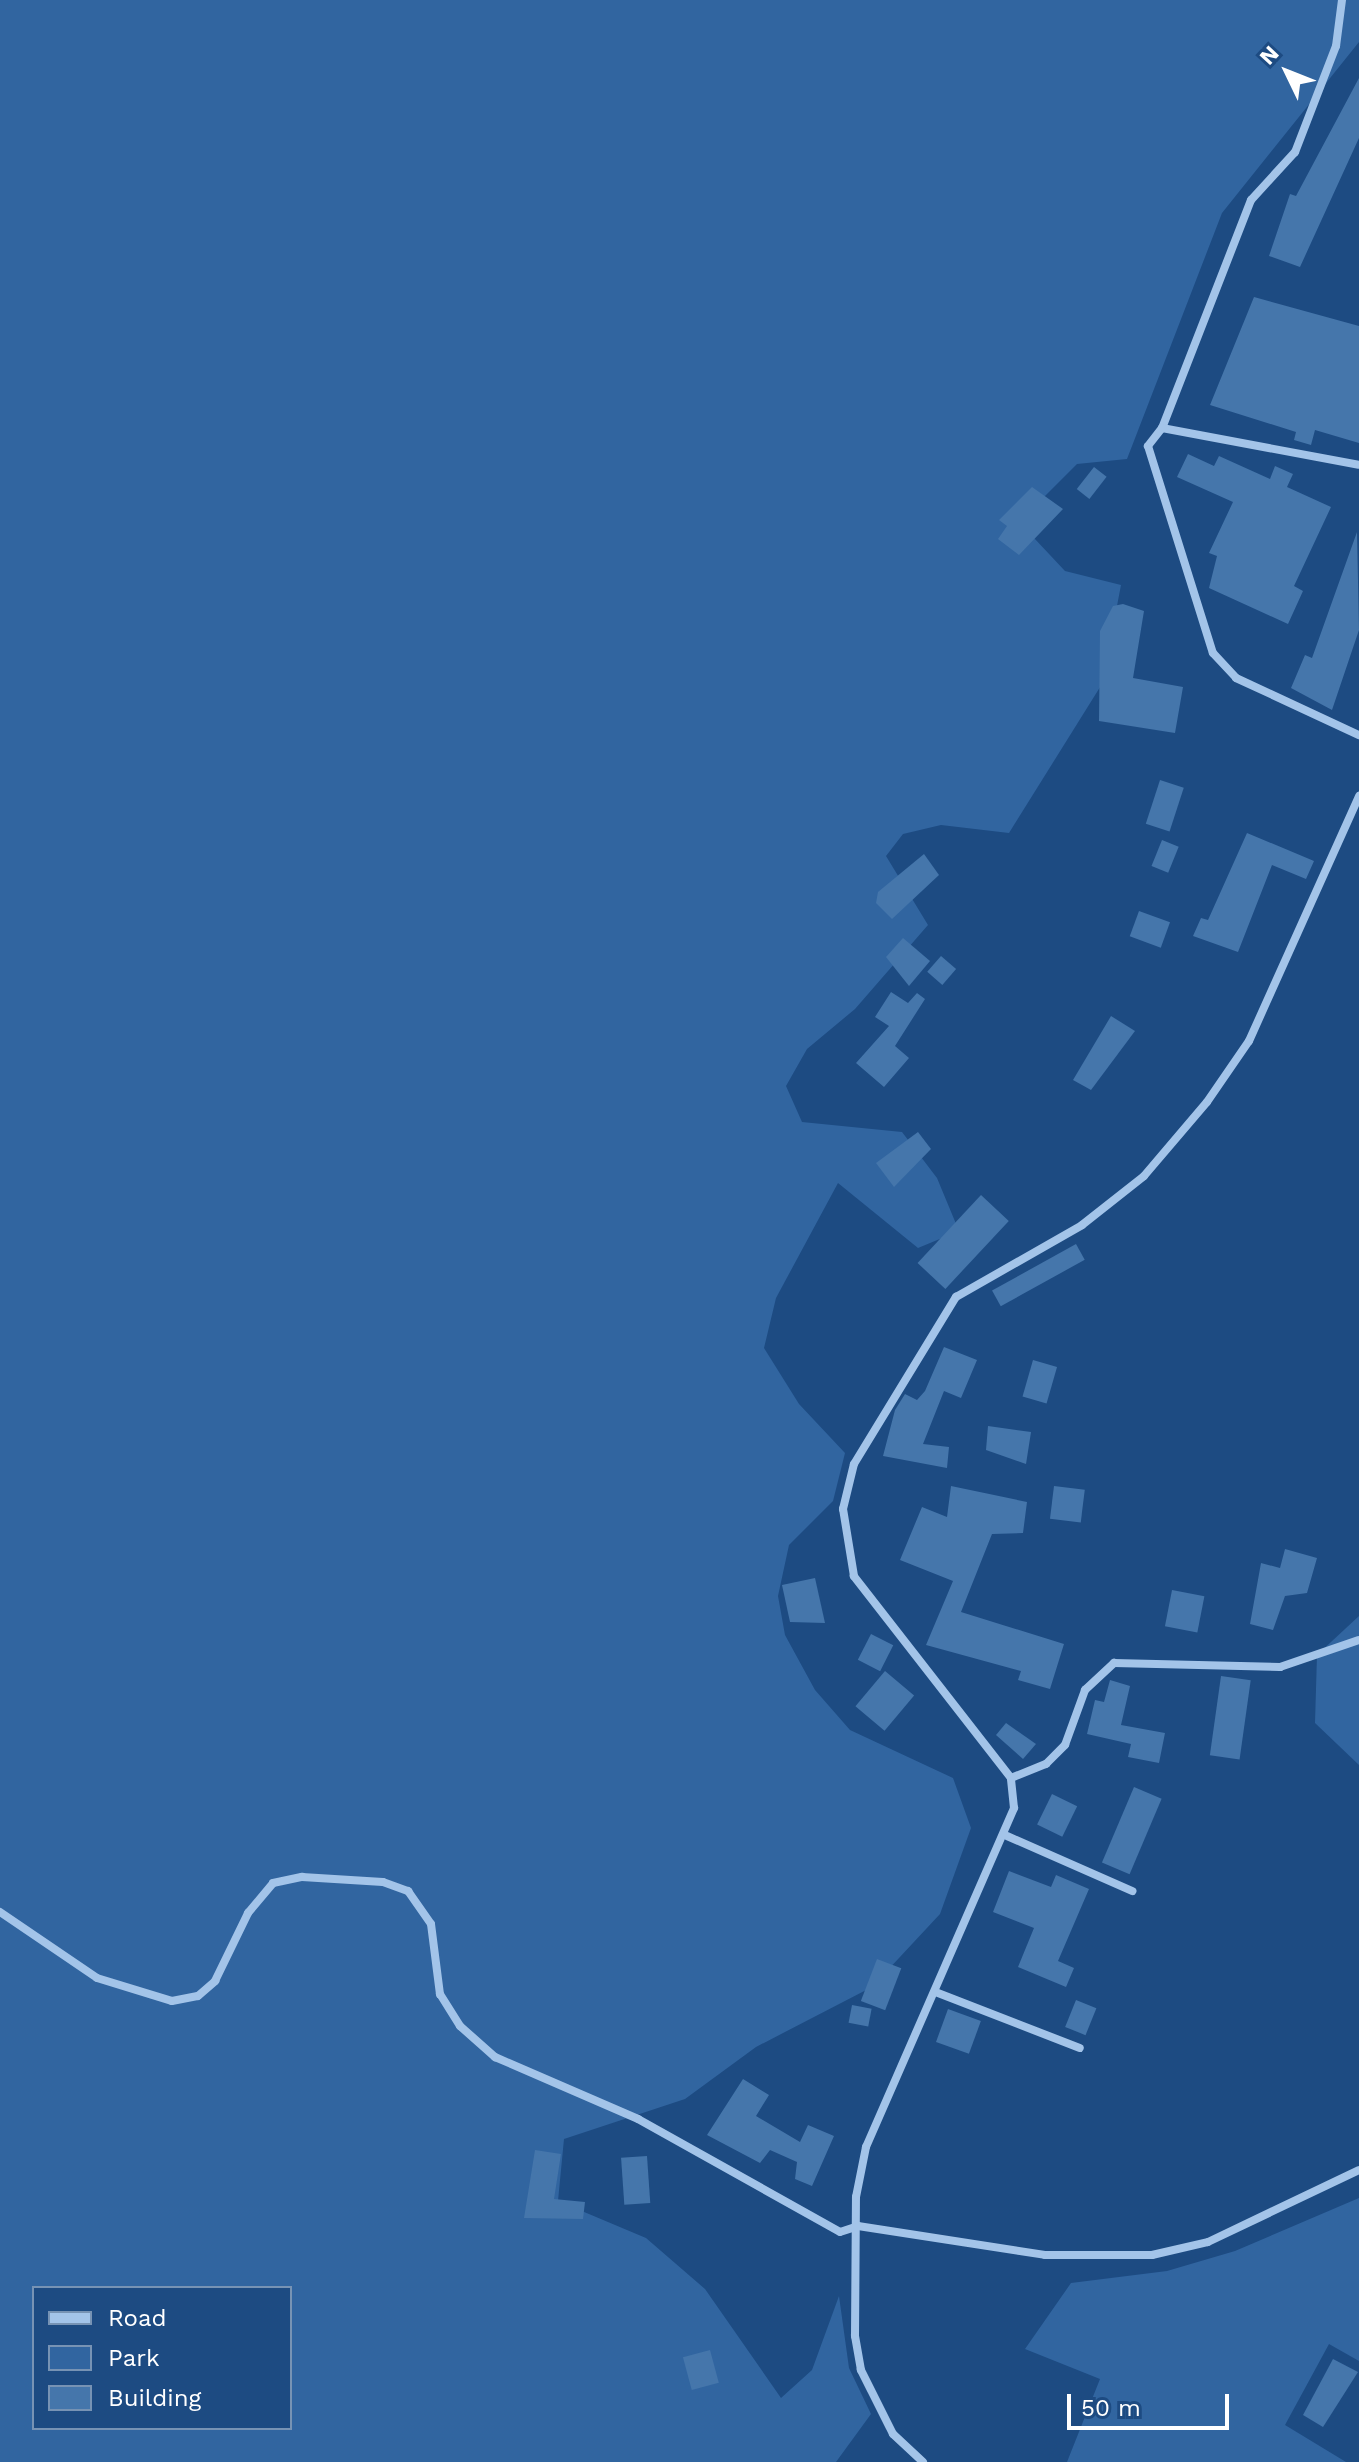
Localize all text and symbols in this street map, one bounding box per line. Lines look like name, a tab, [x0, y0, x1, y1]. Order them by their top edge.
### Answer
north arrow	[1247, 32, 1327, 112]
text: N	[1254, 41, 1284, 70]
legend	[32, 2286, 292, 2430]
text: Road	[108, 2304, 167, 2332]
text: Park	[108, 2344, 160, 2372]
scale bar	[1071, 2378, 1233, 2428]
text: Building	[108, 2384, 201, 2412]
text: 50 m	[1081, 2394, 1141, 2422]

